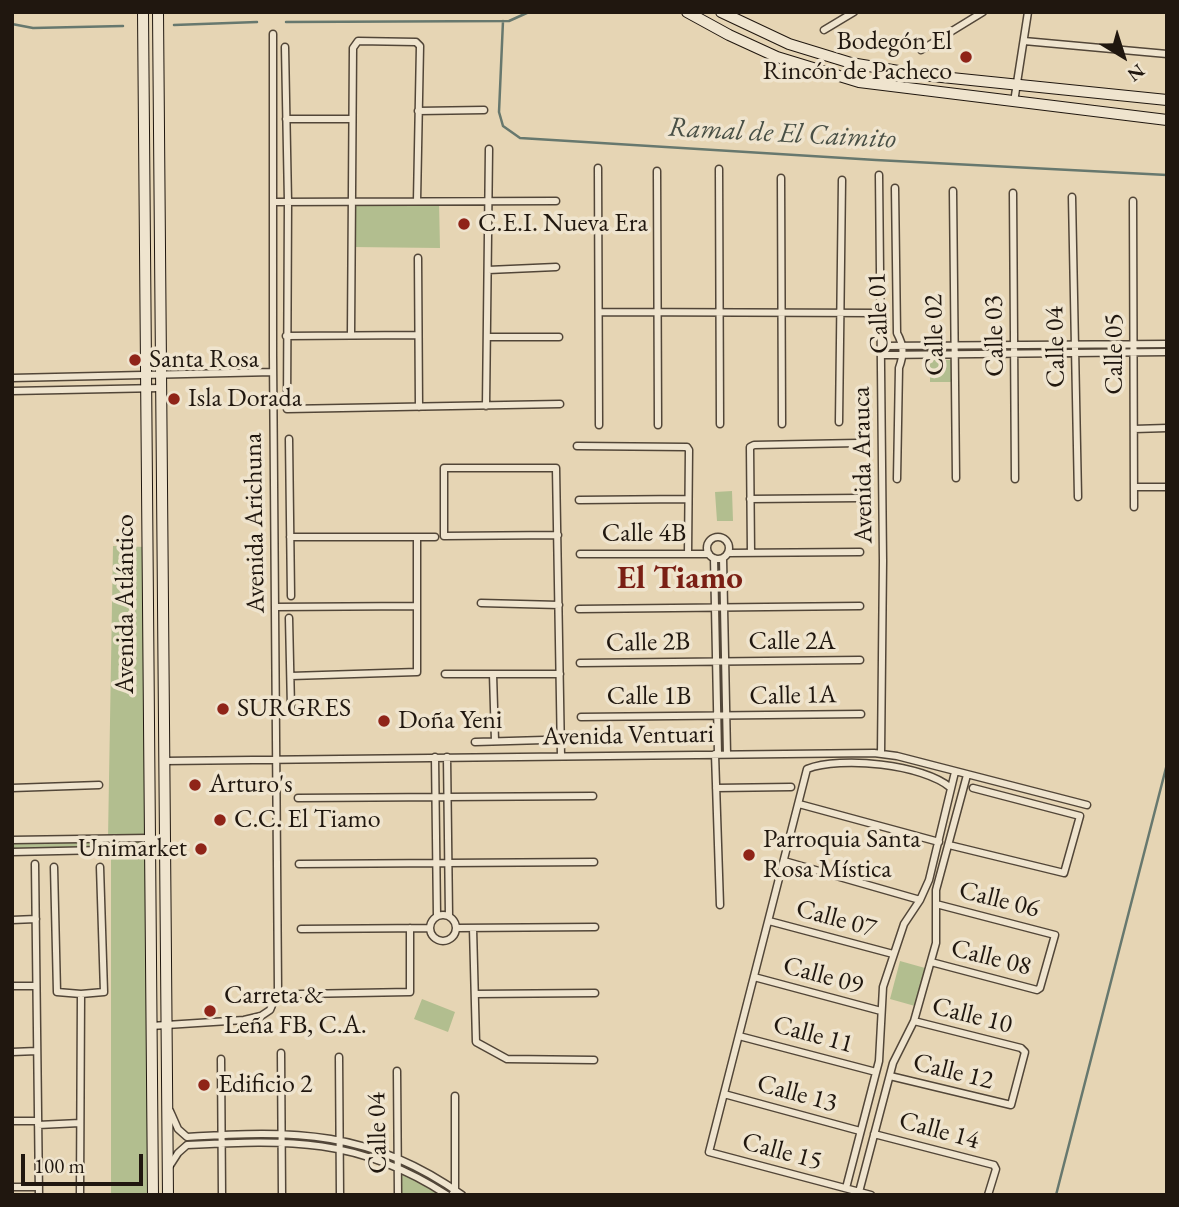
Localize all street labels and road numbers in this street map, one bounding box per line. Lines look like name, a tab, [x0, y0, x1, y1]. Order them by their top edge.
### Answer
street label: Calle 01	[862, 272, 896, 354]
street label: Calle 02	[919, 294, 951, 376]
street label: Calle 03	[979, 295, 1011, 377]
street label: Calle 04	[1040, 306, 1072, 388]
street label: Calle 05	[1099, 313, 1131, 395]
street label: Avenida Arauca	[846, 386, 880, 544]
street label: Avenida Arichuna	[238, 432, 272, 614]
street label: Avenida Atlántico	[110, 514, 142, 694]
street label: Calle 4B	[602, 518, 686, 550]
street label: Calle 2A	[748, 626, 836, 658]
street label: Calle 2B	[606, 627, 690, 659]
street label: Calle 1A	[749, 680, 837, 712]
street label: Calle 1B	[607, 681, 691, 713]
street label: Avenida Ventuari	[542, 719, 714, 753]
street label: Calle 06	[956, 875, 1042, 925]
street label: Calle 07	[793, 893, 879, 945]
street label: Calle 08	[948, 933, 1034, 983]
street label: Calle 09	[780, 950, 866, 1002]
street label: Calle 10	[929, 991, 1015, 1041]
street label: Calle 11	[770, 1009, 856, 1061]
street label: Calle 12	[910, 1047, 996, 1097]
street label: Calle 13	[754, 1068, 840, 1120]
street label: Calle 04	[362, 1092, 394, 1174]
street label: Calle 14	[896, 1105, 982, 1157]
street label: Calle 15	[739, 1126, 825, 1178]

